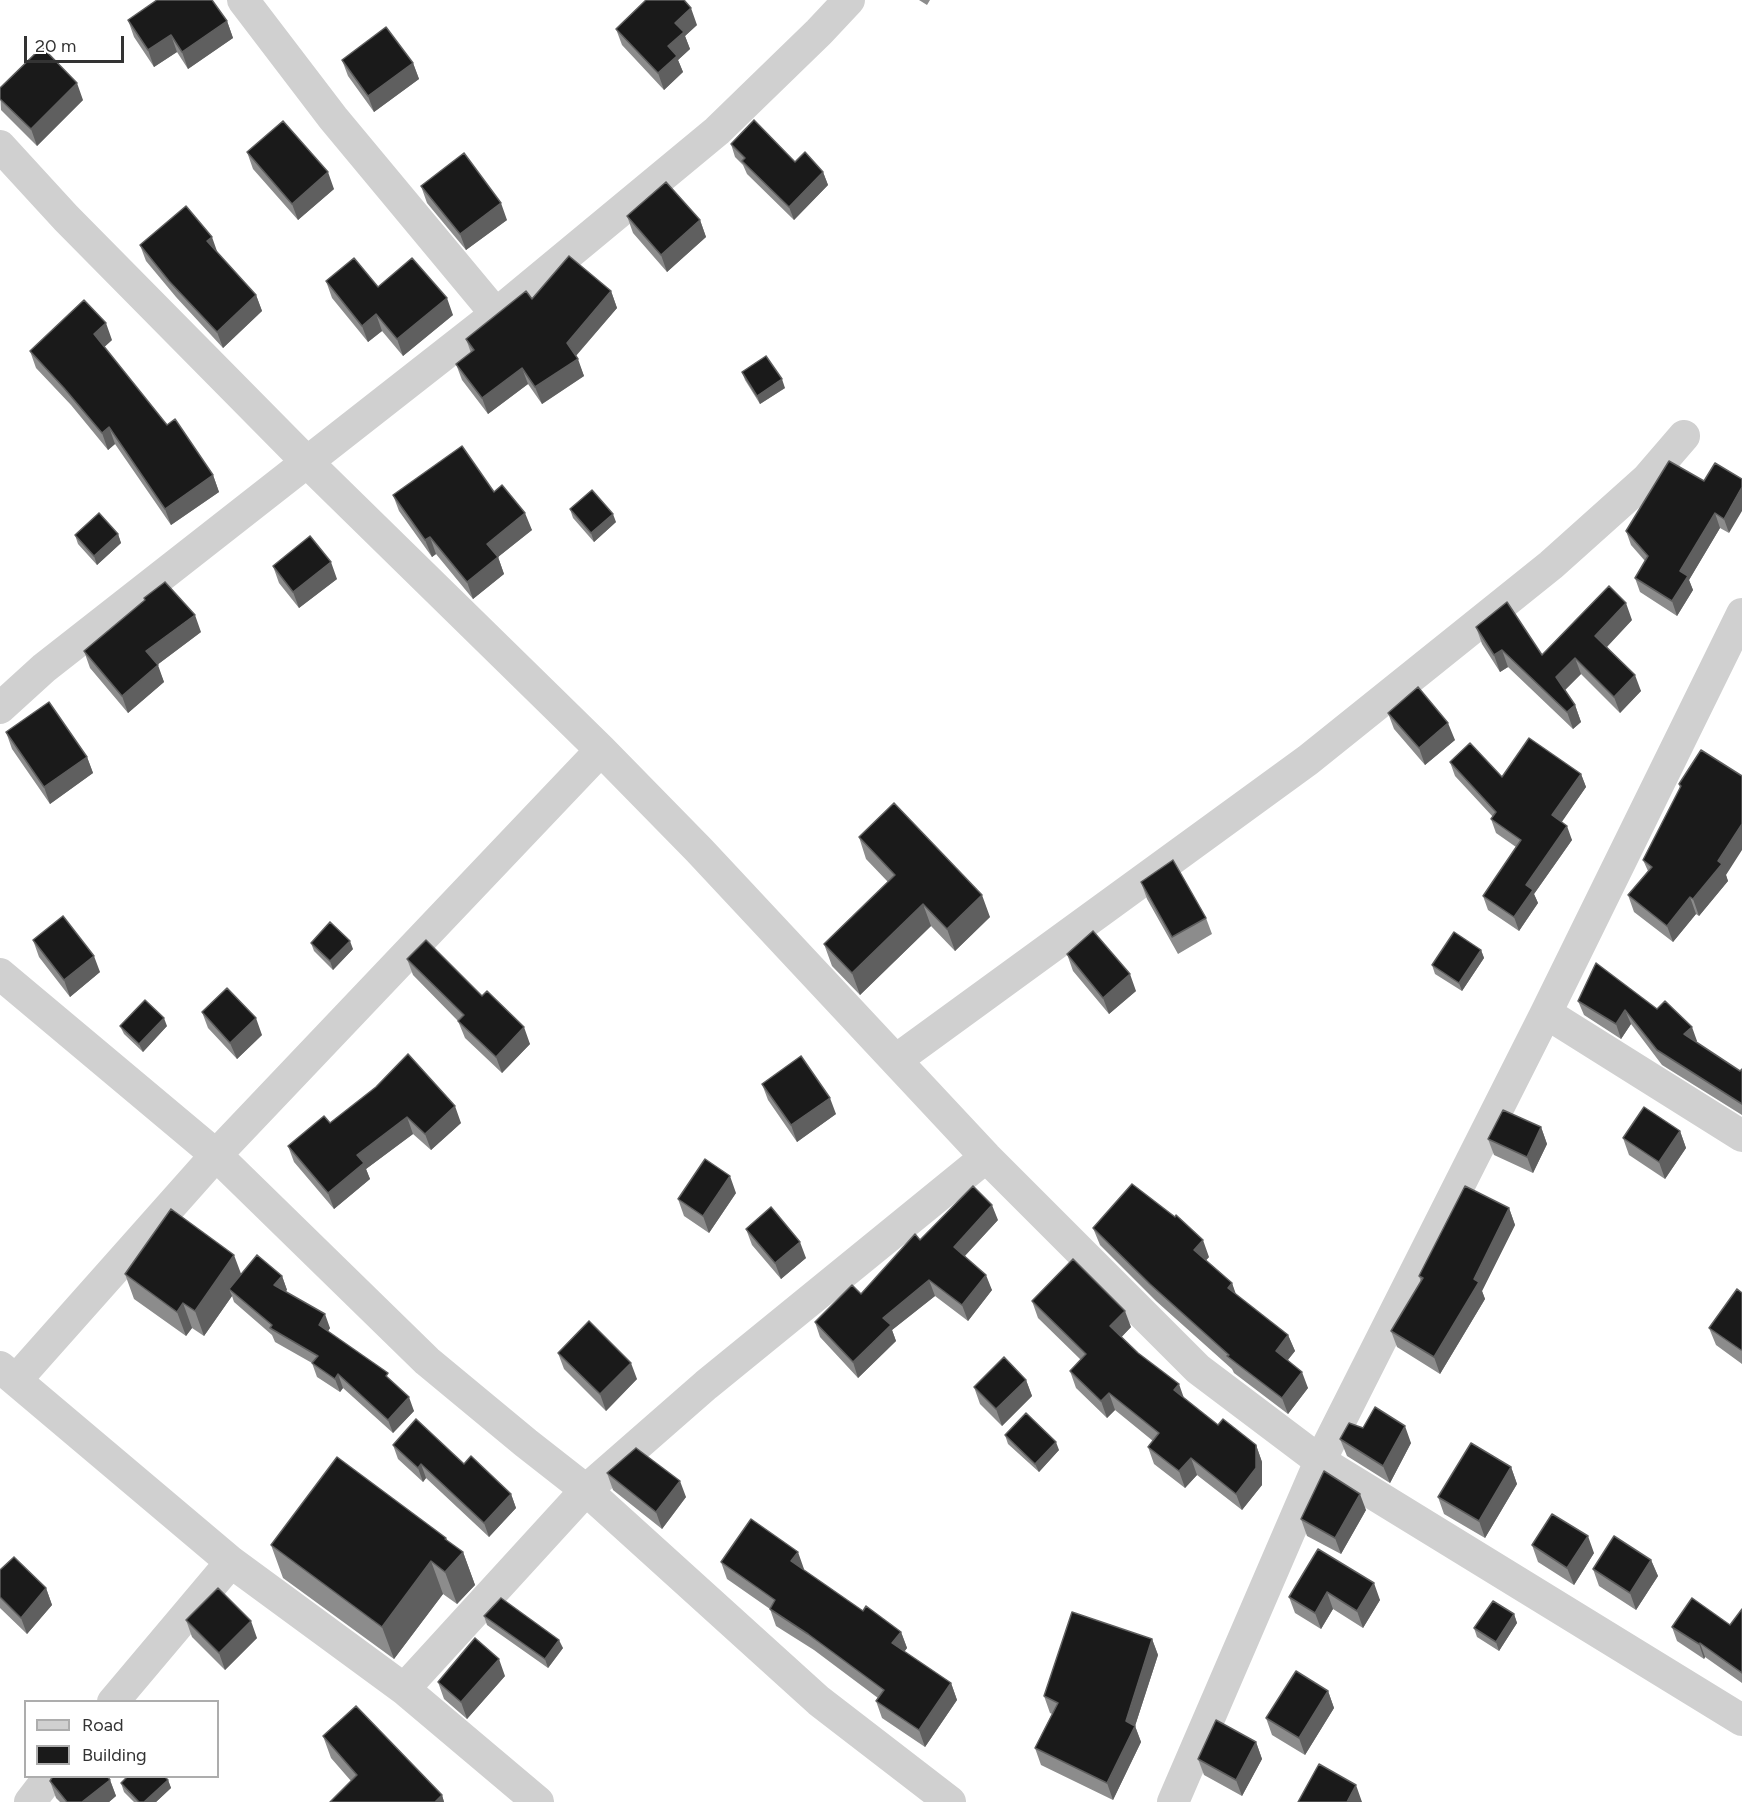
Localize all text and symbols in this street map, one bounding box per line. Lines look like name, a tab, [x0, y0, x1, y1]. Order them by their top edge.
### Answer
scale bar	[27, 24, 128, 62]
text: 20 m	[35, 35, 76, 57]
legend	[24, 1700, 219, 1778]
text: Road	[82, 1714, 123, 1736]
text: Building	[82, 1744, 147, 1766]

